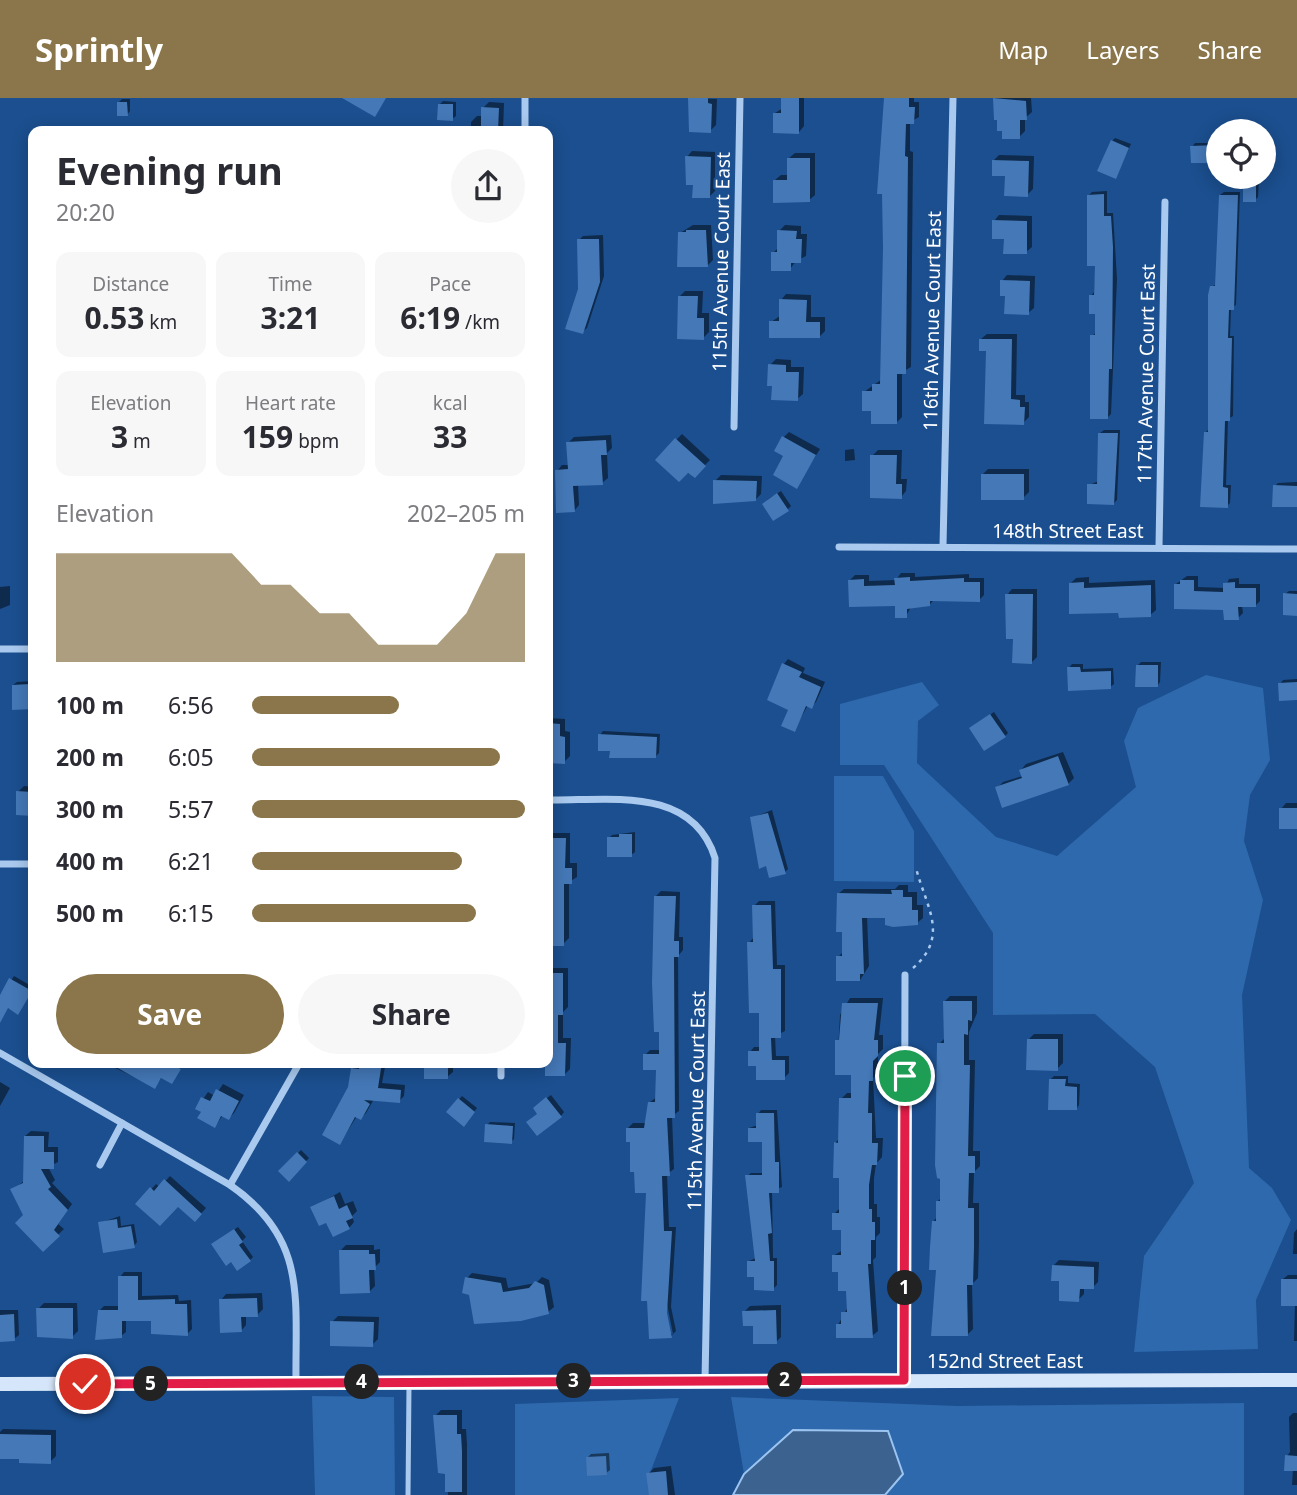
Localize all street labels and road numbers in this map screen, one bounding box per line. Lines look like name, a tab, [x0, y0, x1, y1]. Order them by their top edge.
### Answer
street label: 115th Avenue Court East	[706, 152, 736, 372]
street label: 116th Avenue Court East	[917, 211, 947, 431]
street label: 117th Avenue Court East	[1131, 264, 1161, 484]
street label: 148th Street East	[992, 518, 1144, 544]
street label: 115th Avenue Court East	[681, 991, 711, 1211]
street label: 152nd Street East	[927, 1348, 1083, 1374]

